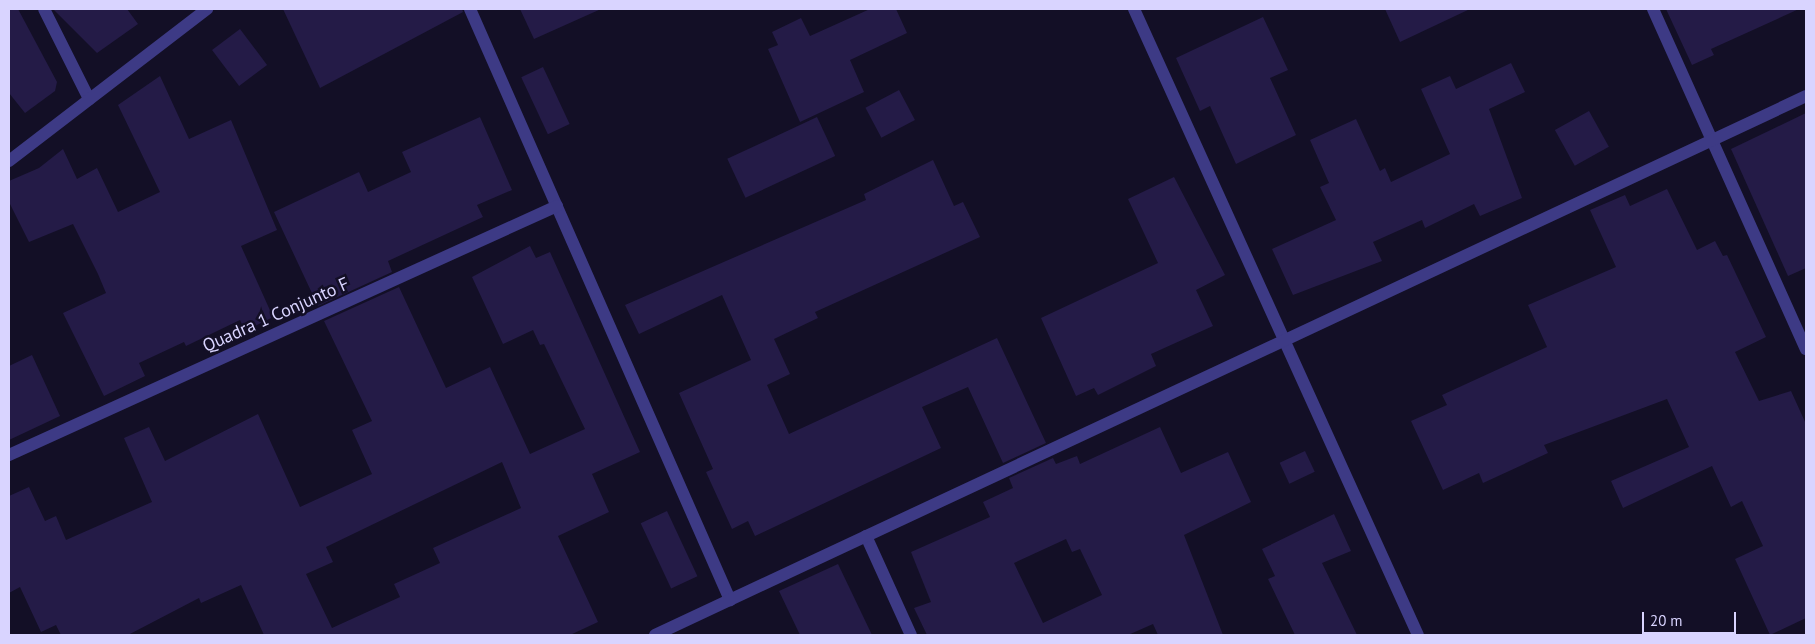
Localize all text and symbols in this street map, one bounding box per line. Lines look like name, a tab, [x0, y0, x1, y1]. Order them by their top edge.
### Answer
street label: Quadra 1 Conjunto F	[199, 273, 353, 357]
scale bar	[1645, 602, 1739, 634]
text: 20 m	[1650, 611, 1683, 630]

